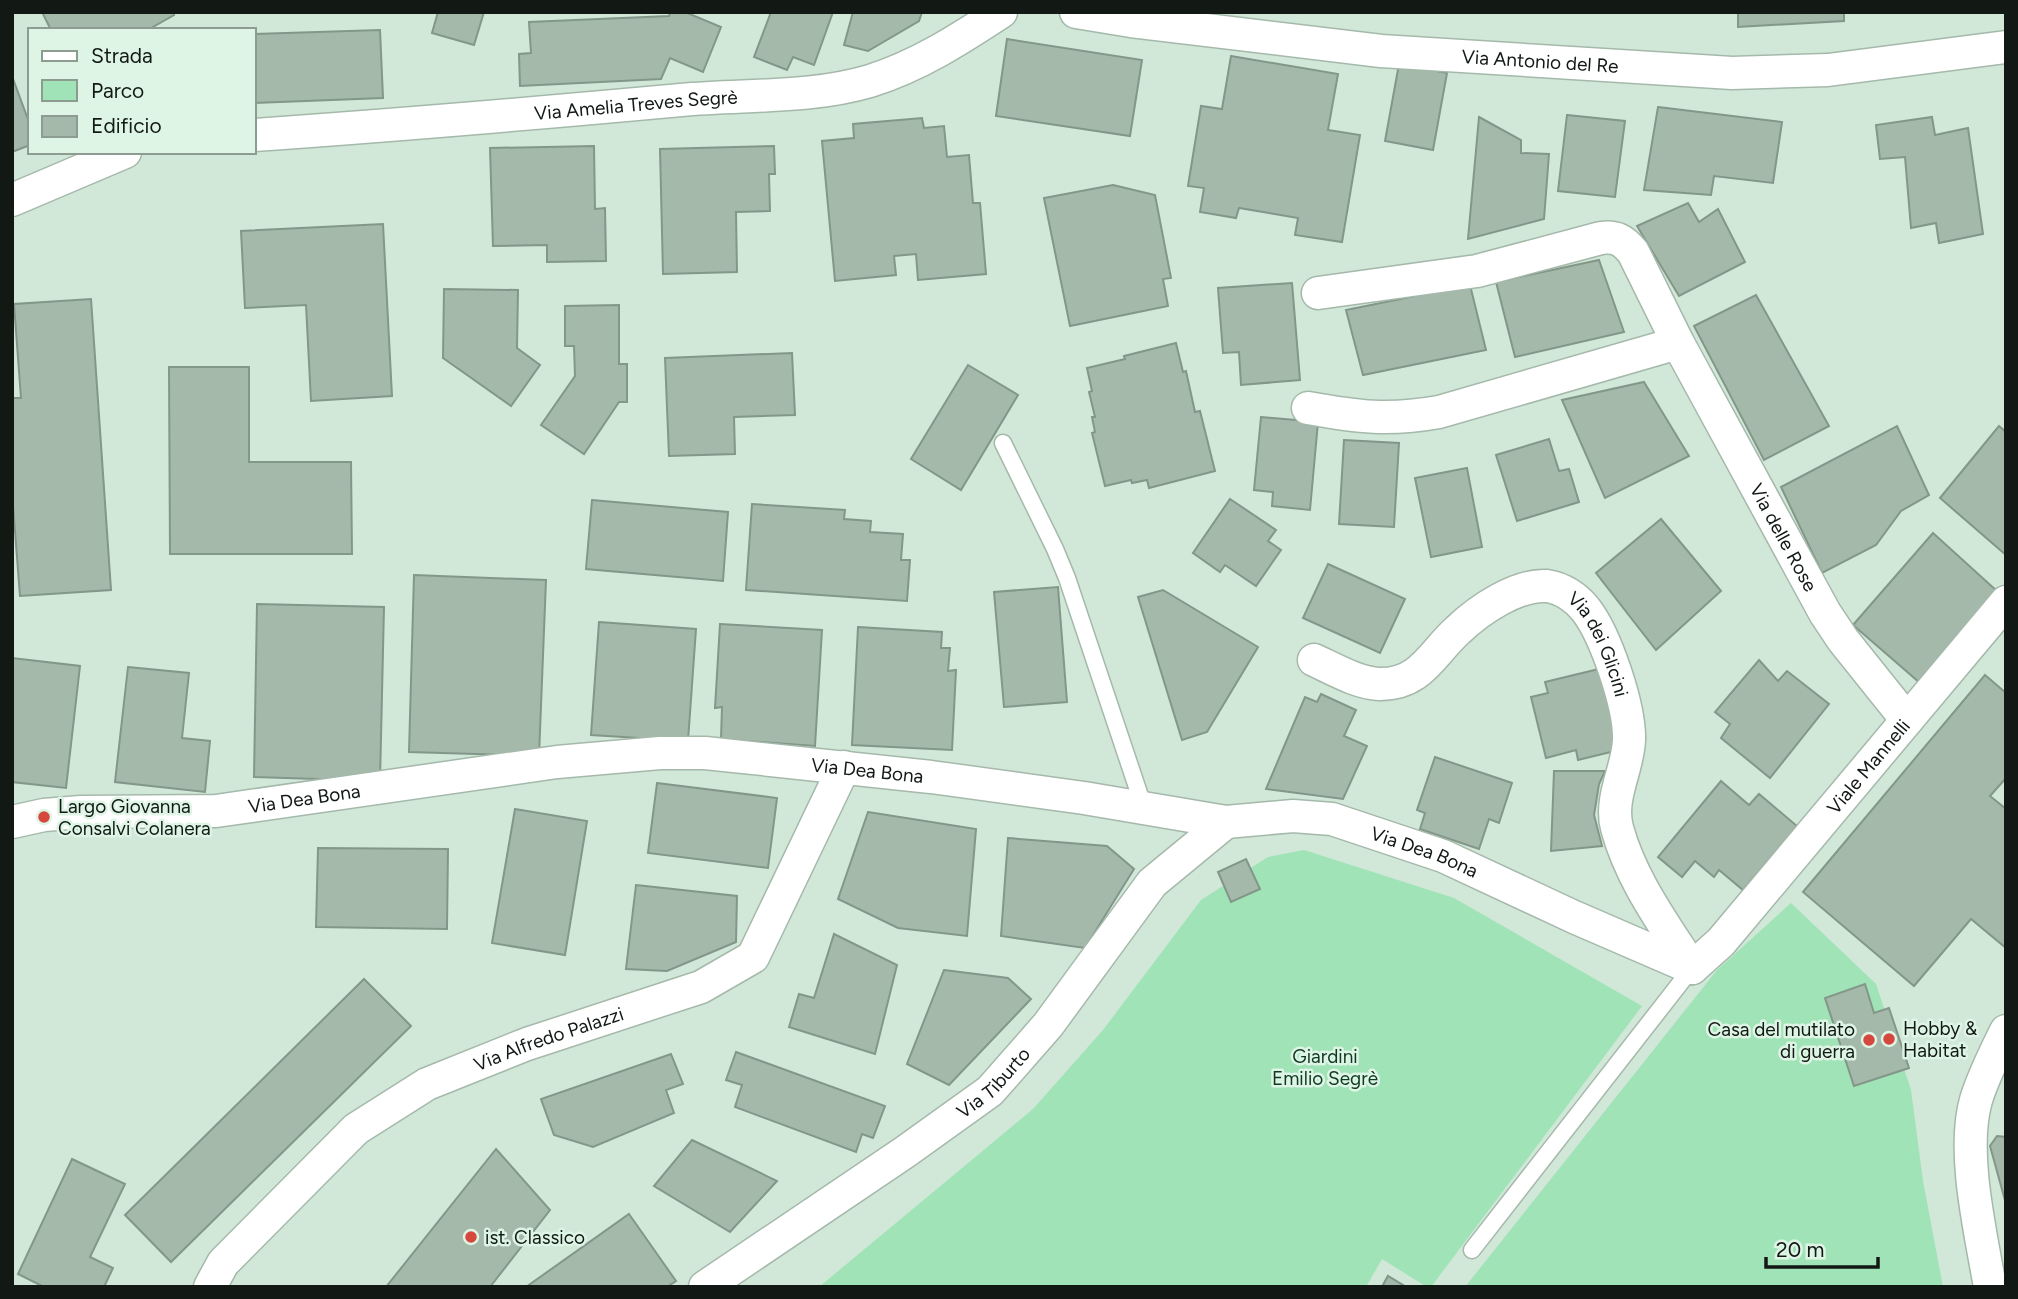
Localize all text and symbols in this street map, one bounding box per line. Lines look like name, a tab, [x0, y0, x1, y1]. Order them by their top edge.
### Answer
legend	[28, 28, 256, 154]
text: Strada	[91, 43, 153, 68]
street label: Via Antonio del Re	[1461, 45, 1619, 77]
text: Parco	[91, 78, 144, 103]
street label: Via Amelia Treves Segrè	[533, 85, 738, 124]
text: Edificio	[91, 113, 162, 138]
street label: Via delle Rose	[1745, 480, 1822, 595]
street label: Via dei Glicini	[1563, 586, 1634, 699]
street label: Viale Mannelli	[1822, 714, 1914, 819]
street label: Via Dea Bona	[810, 753, 925, 788]
street label: Via Dea Bona	[247, 779, 362, 818]
place label: Largo Giovanna Consalvi Colanera	[58, 795, 211, 840]
marker: Largo Giovanna Consalvi Colanera	[36, 809, 52, 825]
street label: Via Dea Bona	[1368, 821, 1482, 882]
street label: Via Alfredo Palazzi	[470, 1002, 626, 1076]
place label: Hobby & Habitat	[1903, 1017, 1978, 1062]
place label: Casa del mutilato di guerra	[1708, 1018, 1855, 1063]
marker: Hobby & Habitat	[1881, 1031, 1897, 1047]
marker: Casa del mutilato di guerra	[1861, 1032, 1877, 1048]
street label: Via Tiburto	[952, 1042, 1035, 1123]
park label: Giardini Emilio Segrè	[1272, 1045, 1378, 1090]
place label: ist. Classico	[485, 1226, 585, 1249]
scale bar	[1766, 1226, 1878, 1270]
marker: ist. Classico	[463, 1229, 479, 1245]
text: 20 m	[1776, 1237, 1824, 1262]

